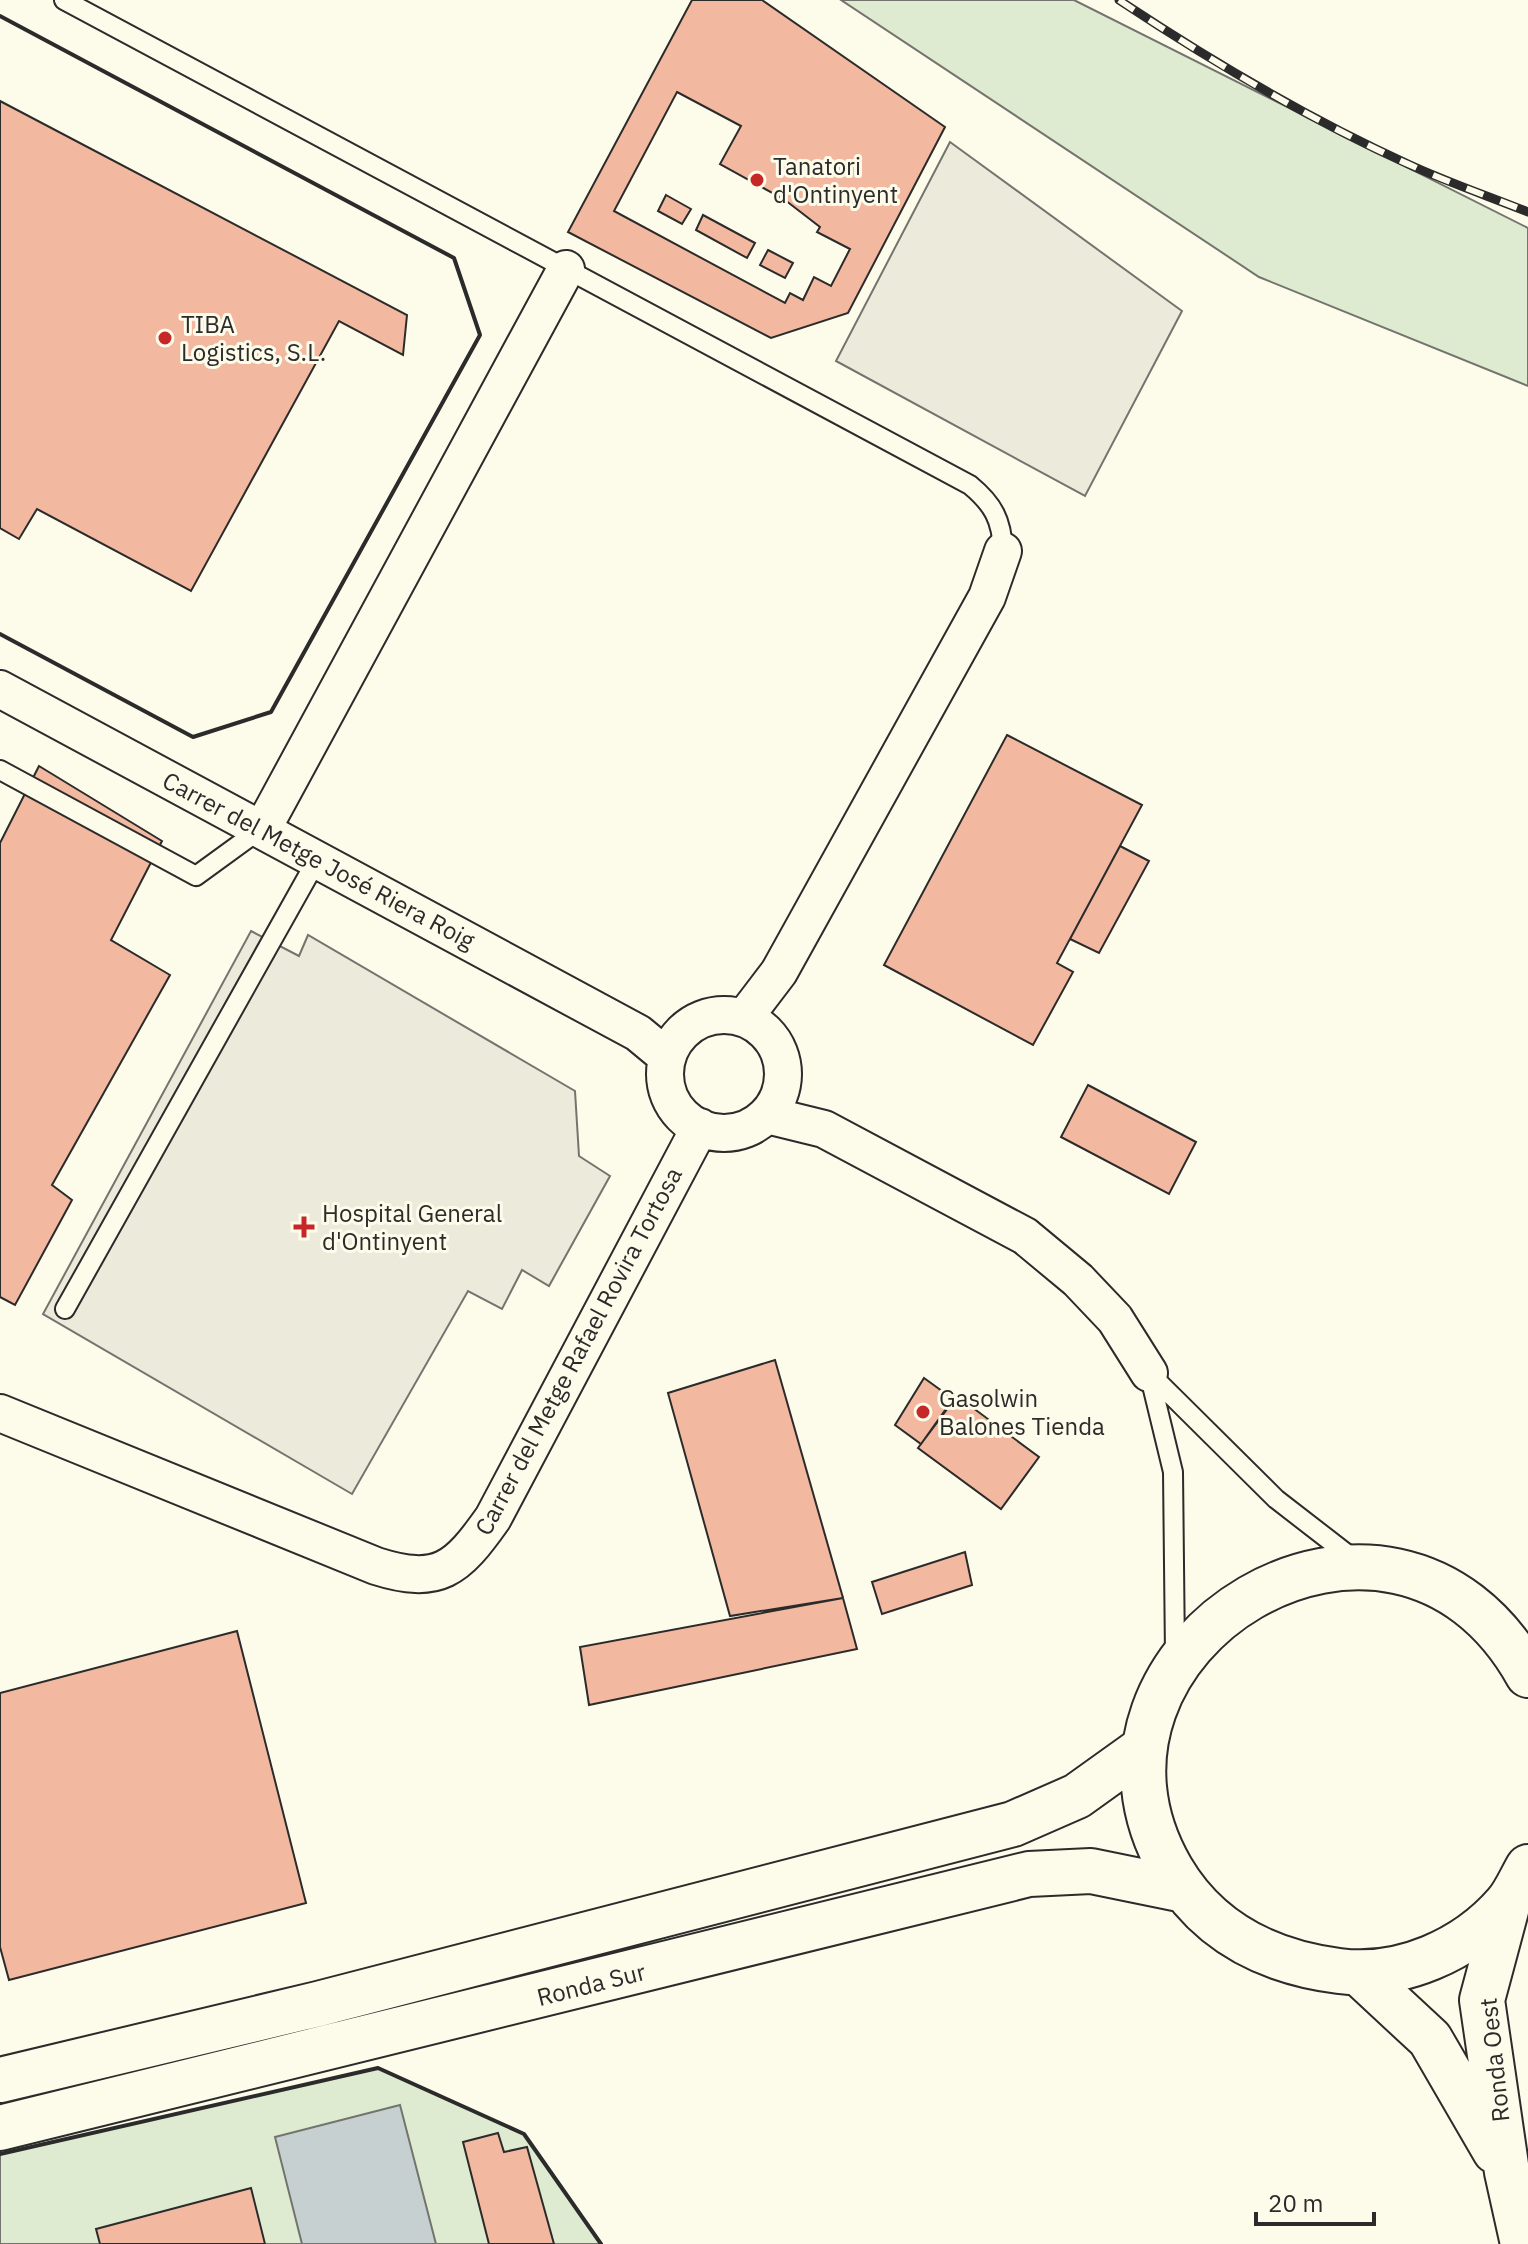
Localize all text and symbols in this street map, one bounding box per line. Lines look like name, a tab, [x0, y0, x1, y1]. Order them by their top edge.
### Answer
place label: Tanatori d'Ontinyent	[773, 150, 898, 210]
marker: Tanatori d'Ontinyent	[748, 171, 766, 189]
place label: TIBA Logistics, S.L.	[181, 308, 326, 368]
marker: TIBA Logistics, S.L.	[156, 329, 174, 347]
street label: Carrer del Metge José Riera Roig	[157, 764, 481, 956]
street label: Carrer del Metge Rafael Rovira Tortosa	[467, 1161, 689, 1541]
place label: Hospital General d'Ontinyent	[322, 1197, 502, 1257]
marker: Hospital General d'Ontinyent	[293, 1216, 315, 1238]
place label: Gasolwin Balones Tienda	[939, 1382, 1105, 1442]
marker: Gasolwin Balones Tienda	[914, 1403, 932, 1421]
street label: Ronda Sur	[533, 1955, 649, 2013]
street label: Ronda Oest	[1472, 1996, 1516, 2124]
scale bar	[1256, 2176, 1374, 2226]
text: 20 m	[1268, 2187, 1323, 2219]

